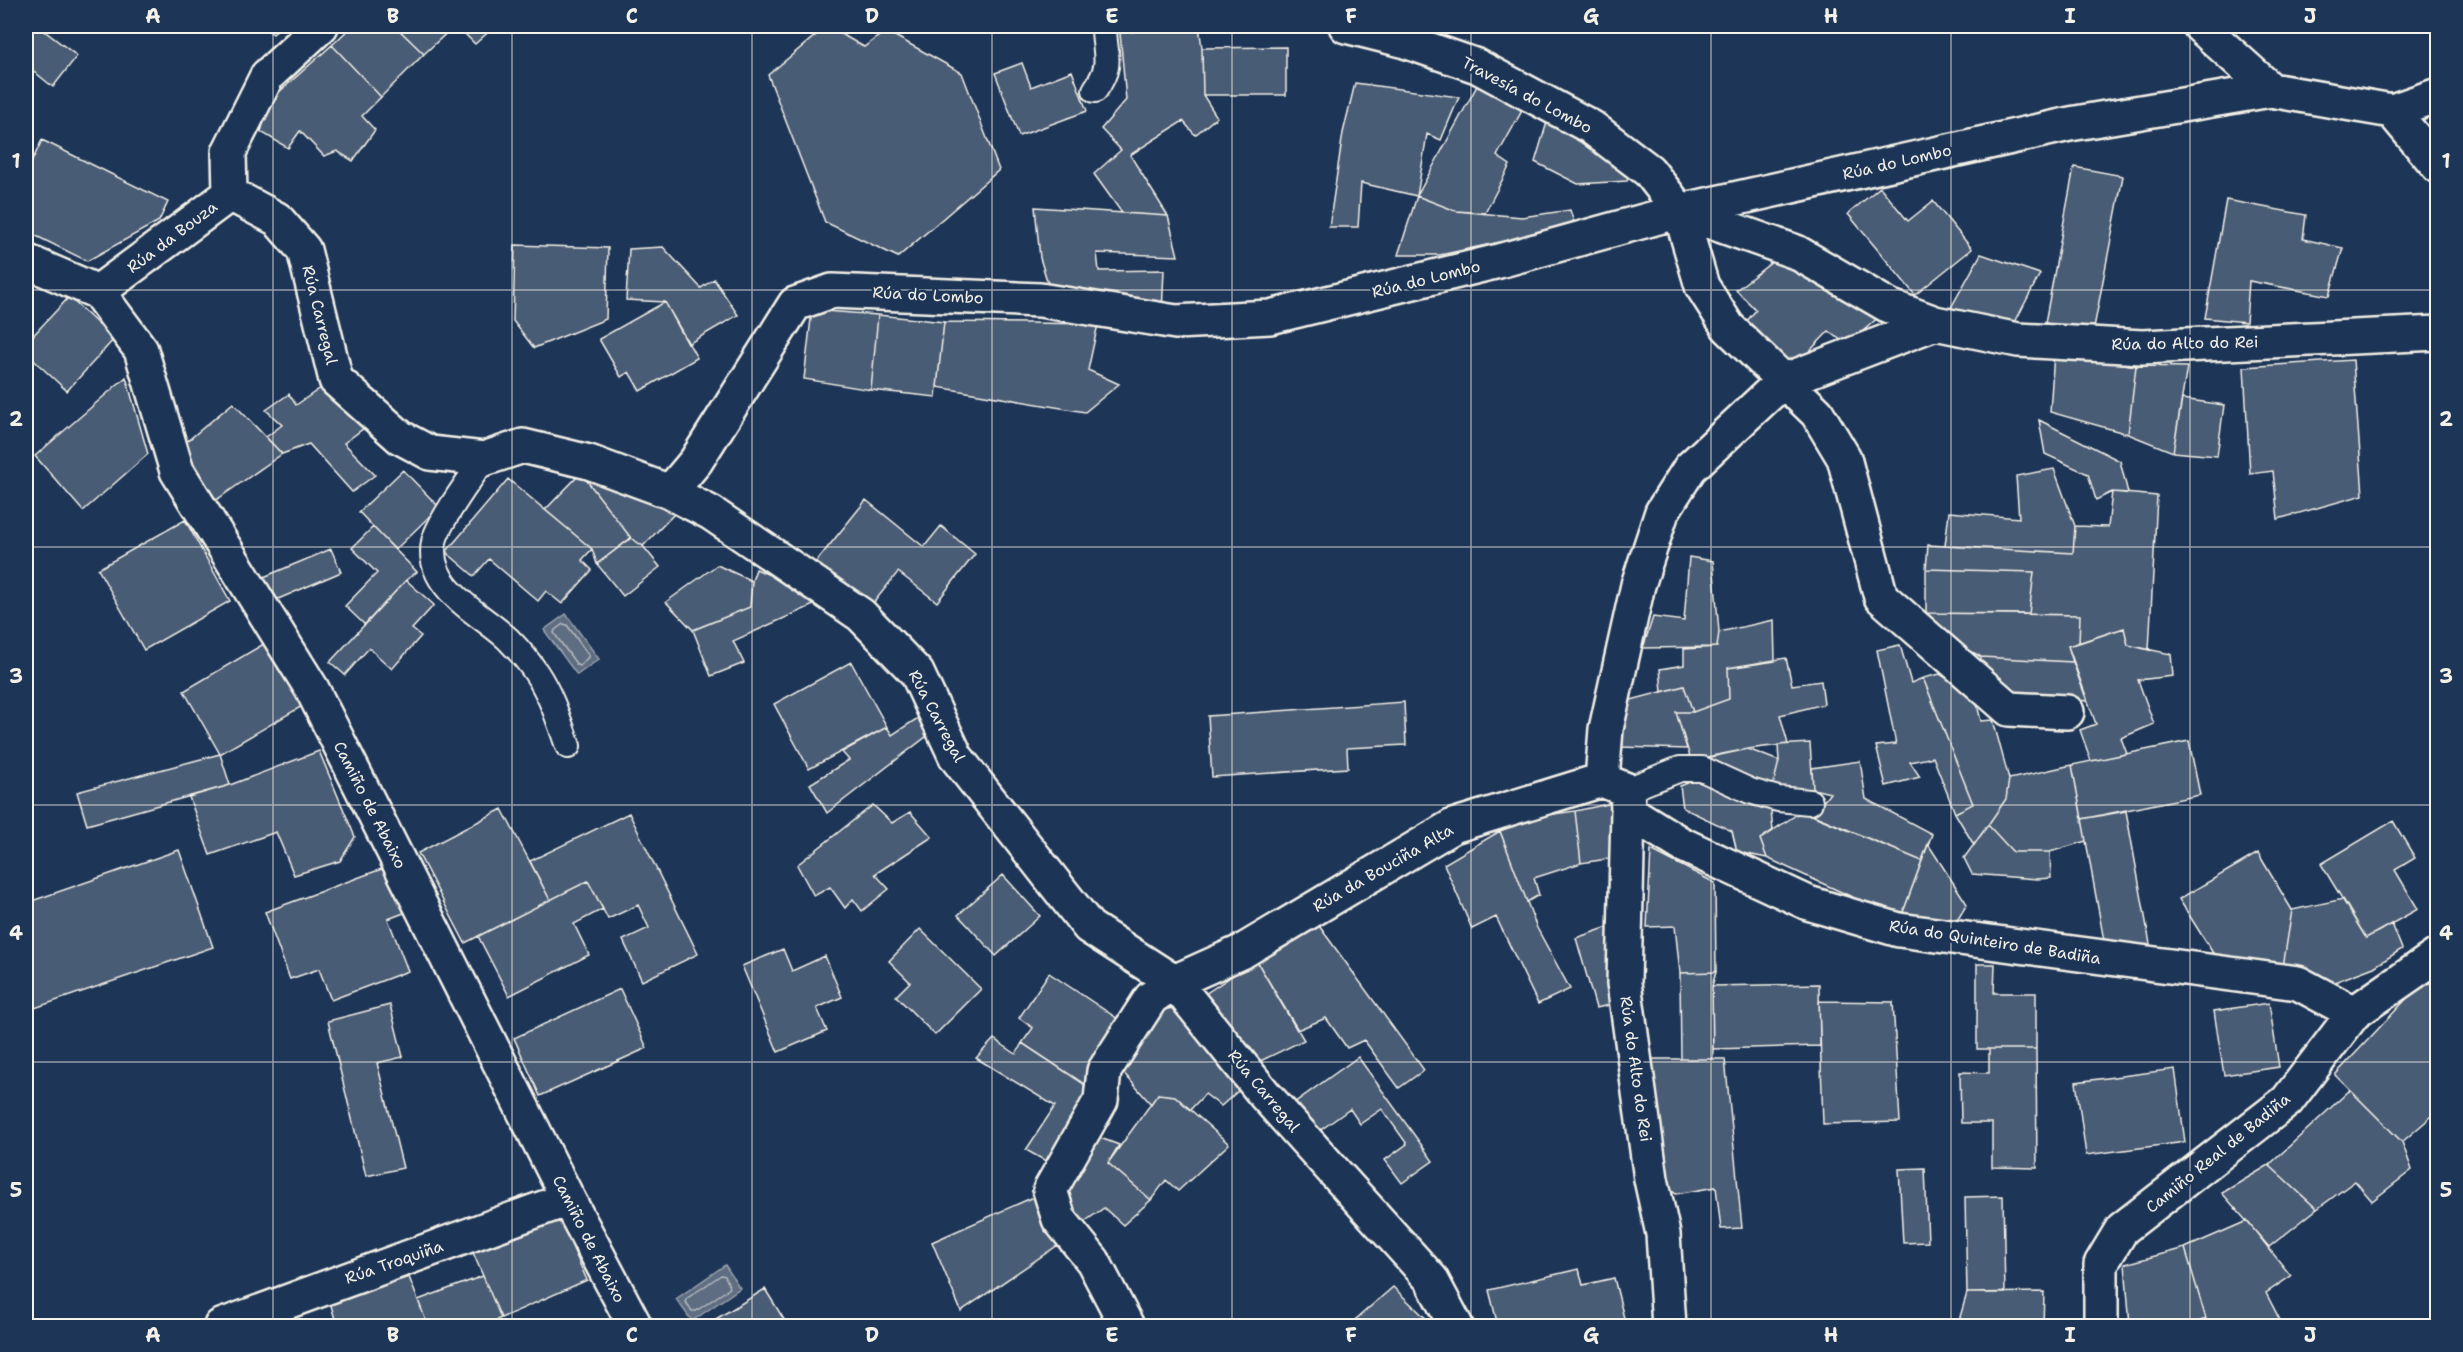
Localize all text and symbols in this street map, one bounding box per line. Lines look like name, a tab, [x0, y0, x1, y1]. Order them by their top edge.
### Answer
text: A	[145, 3, 161, 29]
text: B	[387, 3, 399, 29]
text: C	[626, 3, 638, 29]
text: D	[865, 3, 879, 29]
text: E	[1105, 3, 1119, 29]
text: F	[1345, 3, 1357, 29]
text: G	[1583, 3, 1599, 29]
text: H	[1824, 3, 1838, 29]
text: I	[2064, 3, 2076, 29]
text: J	[2304, 3, 2317, 29]
street label: Travesía do Lombo	[1458, 52, 1596, 138]
street label: Rúa do Lombo	[1840, 139, 1954, 185]
text: 1	[11, 148, 21, 174]
text: 1	[2441, 148, 2451, 174]
street label: Rúa da Bouza	[123, 196, 221, 278]
street label: Rúa do Lombo	[1370, 255, 1482, 303]
street label: Rúa Carregal	[298, 263, 343, 367]
street label: Rúa do Lombo	[872, 282, 984, 308]
street label: Rúa do Alto do Rei	[2111, 331, 2259, 355]
text: 2	[9, 406, 23, 432]
text: 2	[2439, 406, 2453, 432]
text: 3	[9, 663, 23, 689]
text: 3	[2439, 663, 2453, 689]
street label: Rúa Carregal	[904, 666, 970, 766]
street label: Camiño de Abaixo	[329, 738, 411, 872]
street label: Rúa da Bouciña Alta	[1309, 819, 1457, 917]
street label: Rúa do Quinteiro de Badiña	[1888, 915, 2102, 969]
text: 4	[9, 920, 23, 946]
text: 4	[2439, 920, 2453, 946]
street label: Rúa do Alto do Rei	[1615, 995, 1657, 1143]
street label: Rúa Carregal	[1223, 1045, 1305, 1137]
street label: Camiño Real de Badiña	[2142, 1088, 2294, 1218]
street label: Camiño de Abaixo	[548, 1172, 630, 1306]
text: 5	[10, 1177, 22, 1203]
text: 5	[2440, 1177, 2452, 1203]
street label: Rúa Troquiña	[342, 1235, 446, 1289]
text: A	[145, 1322, 161, 1348]
text: B	[387, 1322, 399, 1348]
text: C	[626, 1322, 638, 1348]
text: D	[865, 1322, 879, 1348]
text: E	[1105, 1322, 1119, 1348]
text: F	[1345, 1322, 1357, 1348]
text: G	[1583, 1322, 1599, 1348]
text: H	[1824, 1322, 1838, 1348]
text: I	[2064, 1322, 2076, 1348]
text: J	[2304, 1322, 2317, 1348]

